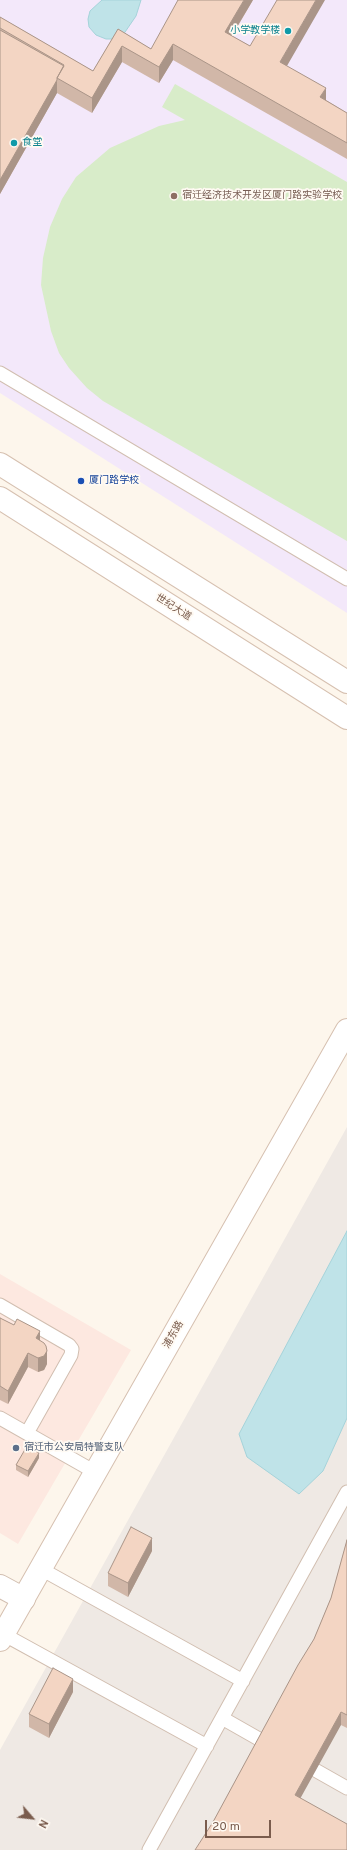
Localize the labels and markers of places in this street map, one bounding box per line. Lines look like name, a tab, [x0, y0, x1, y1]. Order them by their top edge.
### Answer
place label: 小学教学楼	[230, 25, 280, 37]
marker: 小学教学楼	[283, 26, 293, 36]
place label: 食堂	[22, 137, 42, 149]
marker: 食堂	[9, 138, 19, 148]
place label: 宿迁经济技术开发区厦门路实验学校	[182, 190, 342, 202]
marker: 宿迁经济技术开发区厦门路实验学校	[169, 191, 179, 201]
place label: 厦门路学校	[89, 475, 139, 487]
marker: 厦门路学校	[76, 476, 86, 486]
place label: 宿迁市公安局特警支队	[24, 1442, 124, 1454]
marker: 宿迁市公安局特警支队	[11, 1443, 21, 1453]

